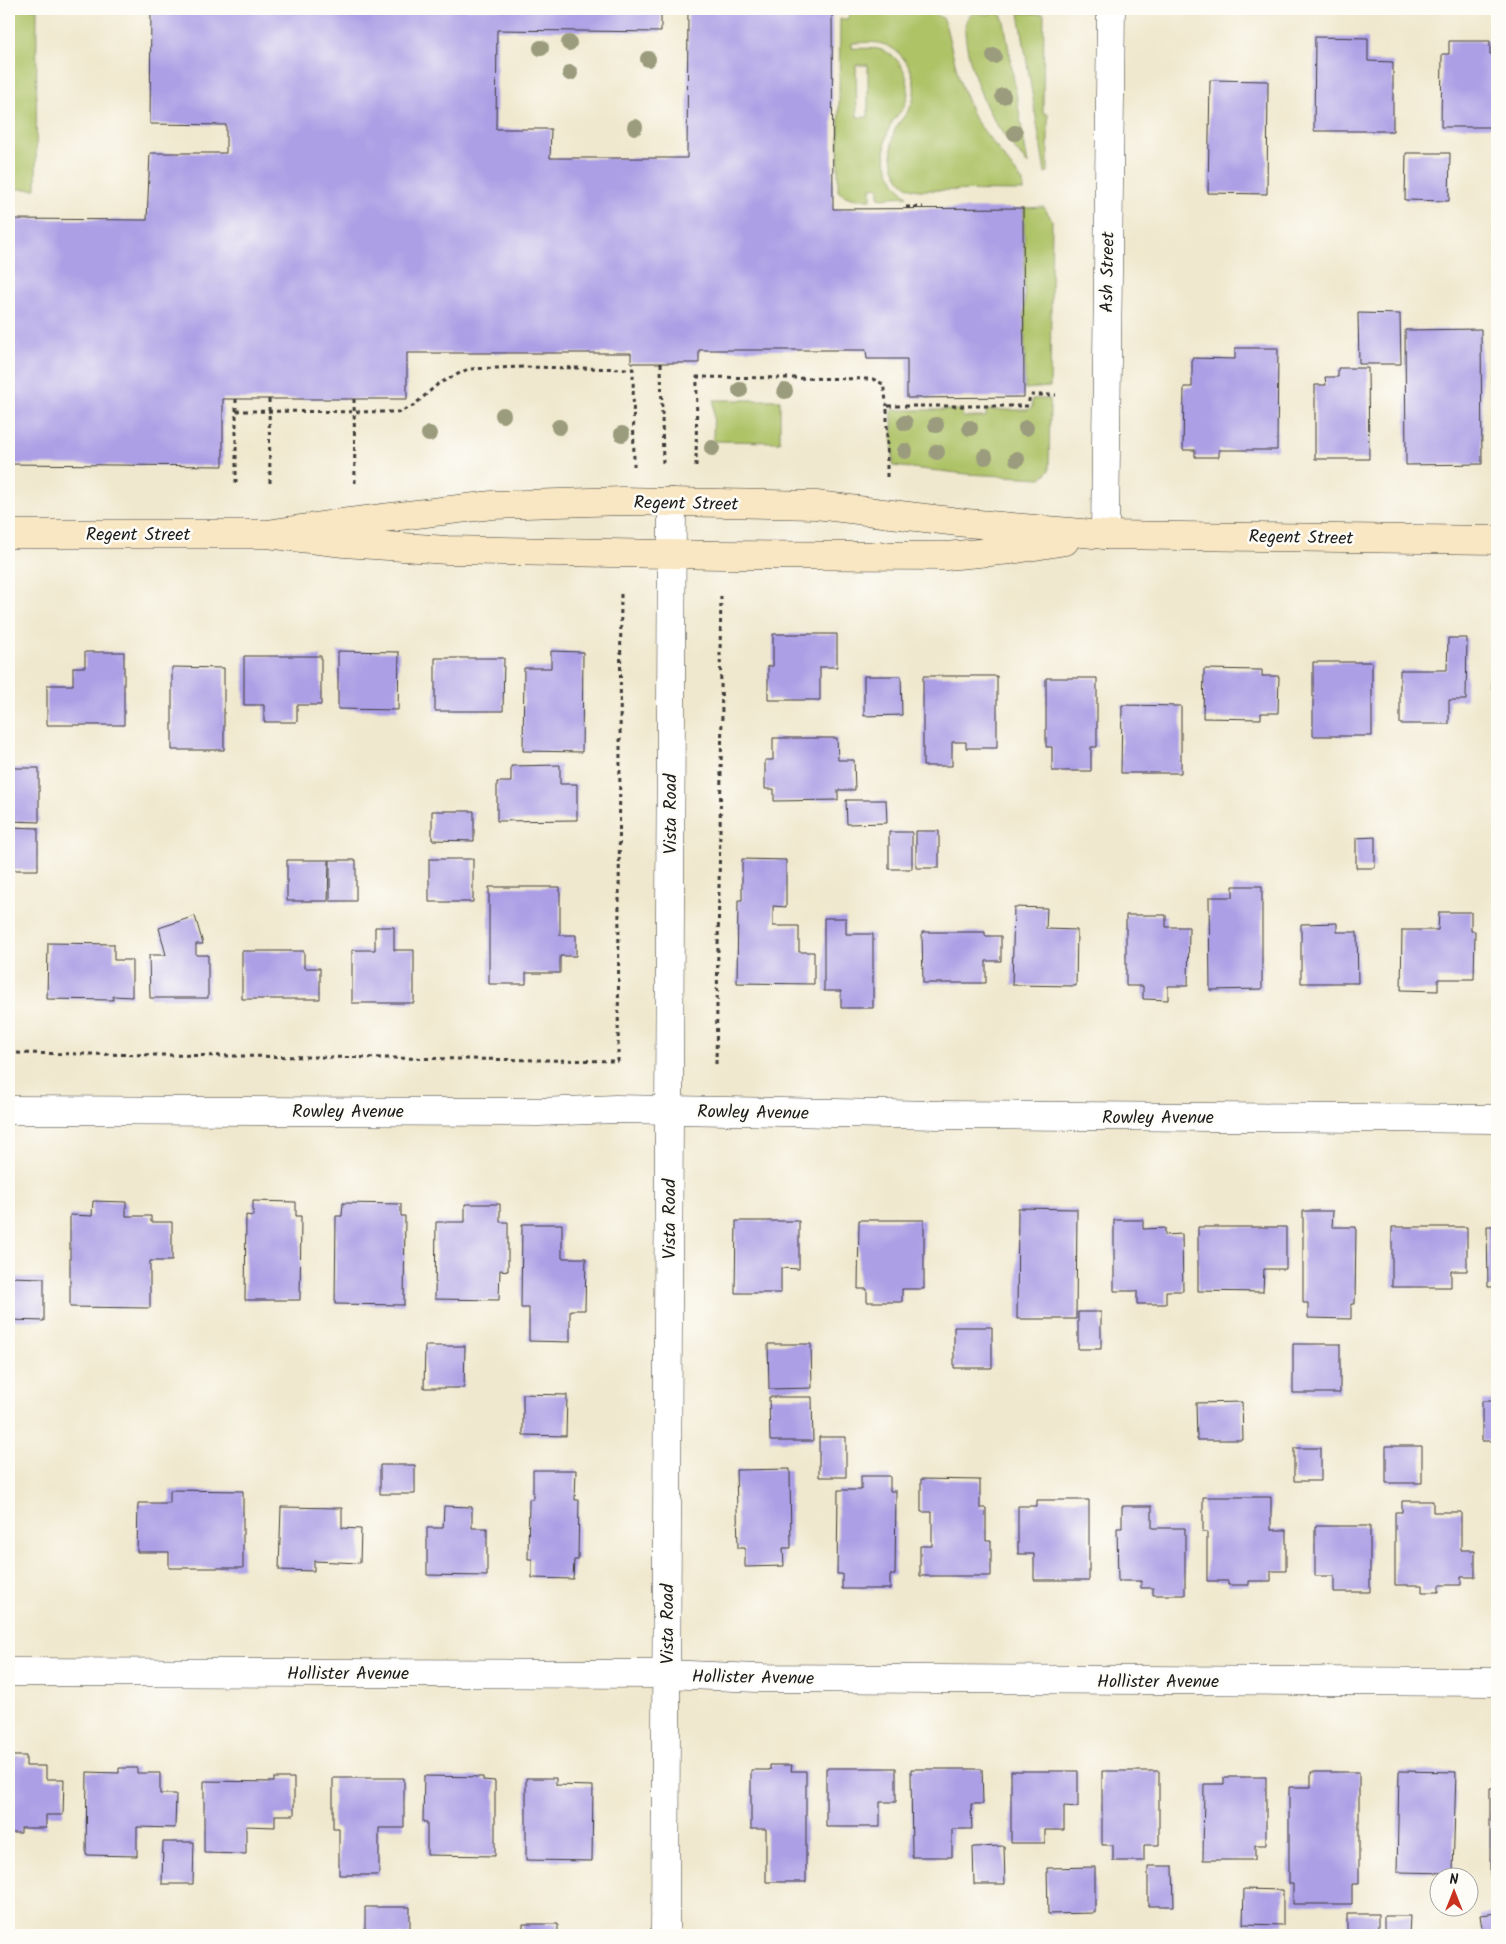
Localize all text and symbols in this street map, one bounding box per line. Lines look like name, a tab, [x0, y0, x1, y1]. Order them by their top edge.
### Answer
street label: Ash Street	[1093, 230, 1124, 313]
street label: Regent Street	[633, 489, 740, 520]
street label: Regent Street	[86, 521, 191, 550]
street label: Regent Street	[1248, 523, 1355, 554]
street label: Vista Road	[657, 773, 686, 854]
street label: Rowley Avenue	[292, 1098, 404, 1127]
street label: Rowley Avenue	[697, 1098, 809, 1129]
street label: Rowley Avenue	[1102, 1104, 1214, 1133]
street label: Vista Road	[656, 1178, 685, 1259]
street label: Vista Road	[654, 1583, 683, 1664]
street label: Hollister Avenue	[287, 1660, 409, 1689]
street label: Hollister Avenue	[692, 1663, 814, 1694]
street label: Hollister Avenue	[1097, 1668, 1219, 1697]
north arrow	[1428, 1866, 1478, 1916]
text: N	[1450, 1869, 1459, 1891]

